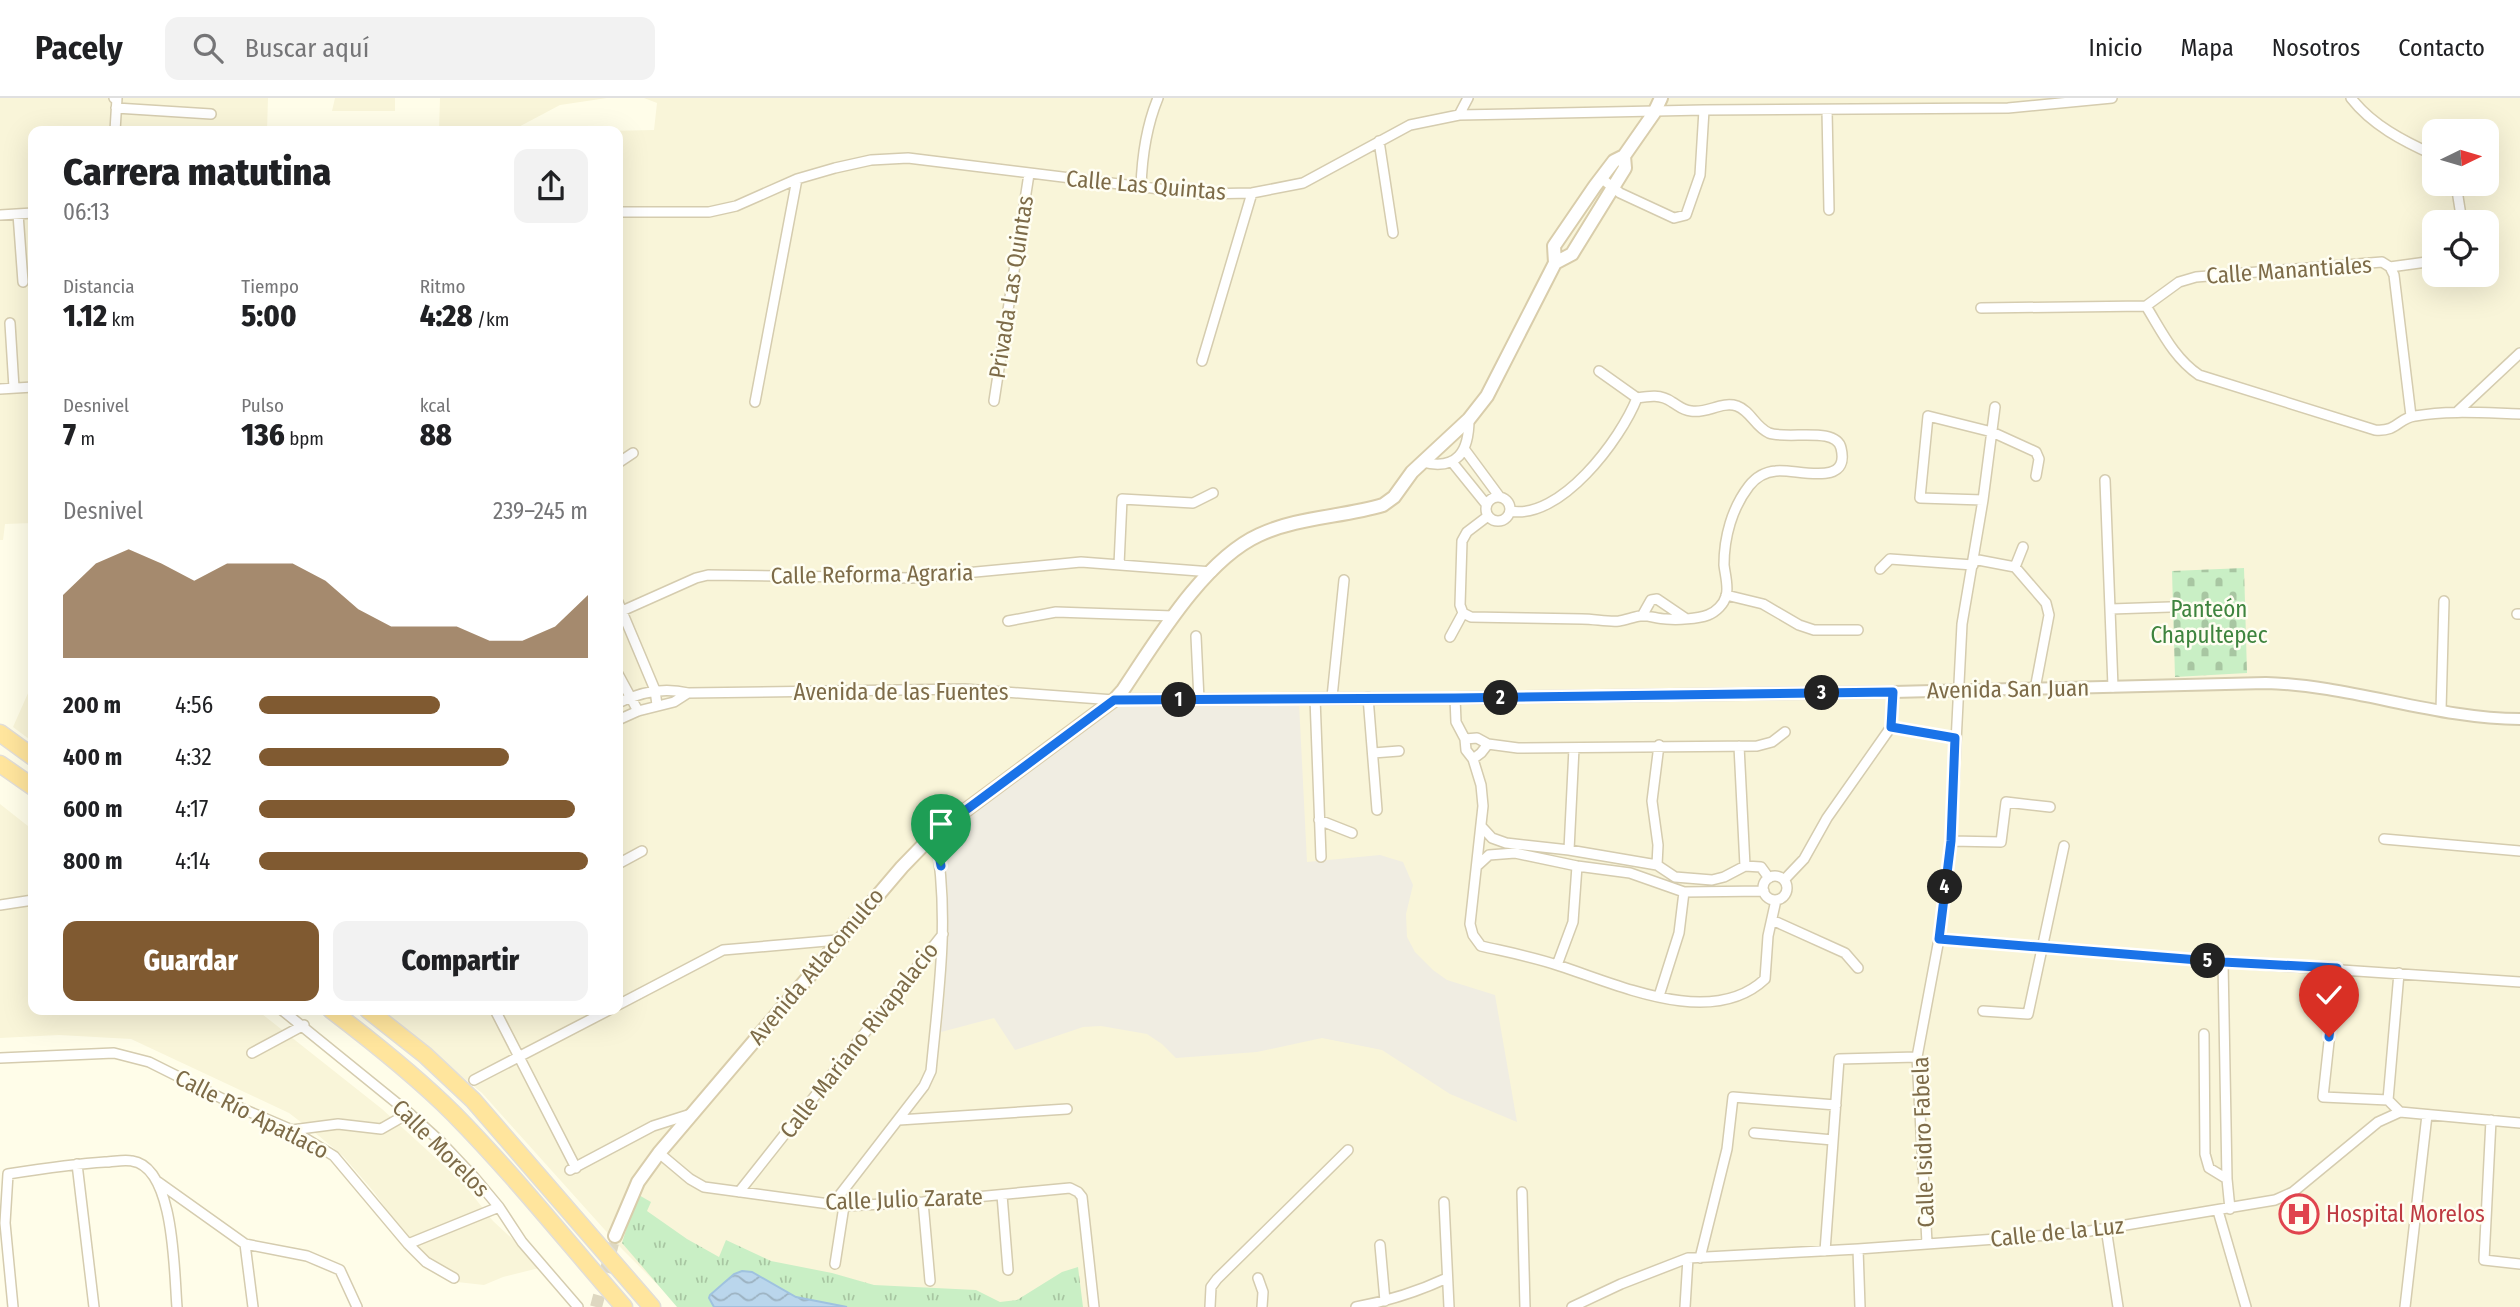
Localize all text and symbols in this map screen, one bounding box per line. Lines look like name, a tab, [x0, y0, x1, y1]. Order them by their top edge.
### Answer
search box	[165, 17, 655, 80]
text: Pacely	[35, 28, 123, 68]
icon: search	[189, 29, 227, 67]
text: Buscar aquí	[245, 33, 369, 64]
text: Inicio	[2089, 34, 2143, 62]
text: Mapa	[2181, 34, 2234, 62]
text: Nosotros	[2272, 34, 2360, 62]
text: Contacto	[2398, 34, 2485, 62]
north arrow	[2422, 119, 2499, 196]
map controls	[2422, 119, 2499, 287]
text: Carrera matutina	[63, 149, 331, 195]
button: share	[514, 149, 588, 223]
street label: Calle Las Quintas	[1065, 164, 1227, 206]
street label: Privada Las Quintas	[983, 193, 1039, 380]
text: 06:13	[63, 198, 110, 226]
button: locate	[2422, 210, 2499, 287]
street label: Calle Manantiales	[2205, 250, 2373, 290]
text: Distancia	[63, 275, 135, 298]
text: Tiempo	[241, 275, 299, 298]
text: Ritmo	[420, 275, 466, 298]
text: 1.12	[63, 298, 107, 334]
text: 5:00	[241, 298, 297, 334]
text: 4:28	[420, 298, 473, 334]
text: km	[107, 308, 135, 331]
text: /km	[473, 308, 509, 331]
text: Desnivel	[63, 394, 129, 417]
text: Pulso	[241, 394, 284, 417]
text: kcal	[420, 394, 450, 417]
text: 7	[63, 417, 76, 453]
text: 136	[241, 417, 285, 453]
text: 88	[420, 417, 452, 453]
text: m	[76, 427, 95, 450]
text: bpm	[285, 427, 324, 450]
text: Desnivel	[63, 497, 143, 525]
text: 239–245 m	[493, 497, 588, 525]
street label: Calle Reforma Agraria	[770, 558, 974, 590]
park label: Panteón Chapultepec	[2150, 595, 2268, 649]
street label: Avenida San Juan	[1927, 674, 2089, 704]
pin: 3	[1804, 676, 1840, 710]
street label: Avenida de las Fuentes	[793, 678, 1009, 706]
pin: 2	[1484, 680, 1518, 716]
text: 3	[1817, 681, 1826, 704]
pin: 1	[1162, 682, 1196, 718]
text: 2	[1496, 686, 1505, 709]
text: 1	[1174, 688, 1183, 711]
text: 200 m	[63, 691, 121, 719]
text: 4:56	[175, 691, 213, 719]
text: 400 m	[63, 743, 122, 771]
text: 4:32	[175, 743, 212, 771]
pin	[911, 794, 971, 866]
text: 600 m	[63, 795, 122, 823]
text: 4:17	[175, 795, 208, 823]
icon: arrive	[922, 805, 960, 843]
text: 800 m	[63, 847, 123, 875]
text: 4:14	[175, 847, 210, 875]
pin: 4	[1927, 870, 1962, 904]
text: 4	[1940, 875, 1949, 898]
street label: Avenida Atlacomulco	[742, 882, 890, 1050]
button: Guardar	[63, 921, 319, 1001]
button: Compartir	[333, 921, 588, 1001]
street label: Calle Mariano Rivapalacio	[774, 936, 944, 1144]
pin: 5	[2190, 944, 2226, 978]
text: 5	[2203, 949, 2212, 972]
pin	[2299, 965, 2359, 1037]
icon: check	[2310, 976, 2348, 1014]
street label: Calle Isidro Fabela	[1906, 1056, 1940, 1228]
street label: Calle Río Apatlaco	[171, 1063, 333, 1165]
street label: Calle Morelos	[386, 1093, 496, 1203]
street label: Calle Julio Zarate	[825, 1182, 983, 1216]
hospital icon: Hospital Morelos	[2278, 1193, 2320, 1235]
place label: Hospital Morelos	[2326, 1200, 2485, 1228]
street label: Calle de la Luz	[1989, 1211, 2125, 1253]

